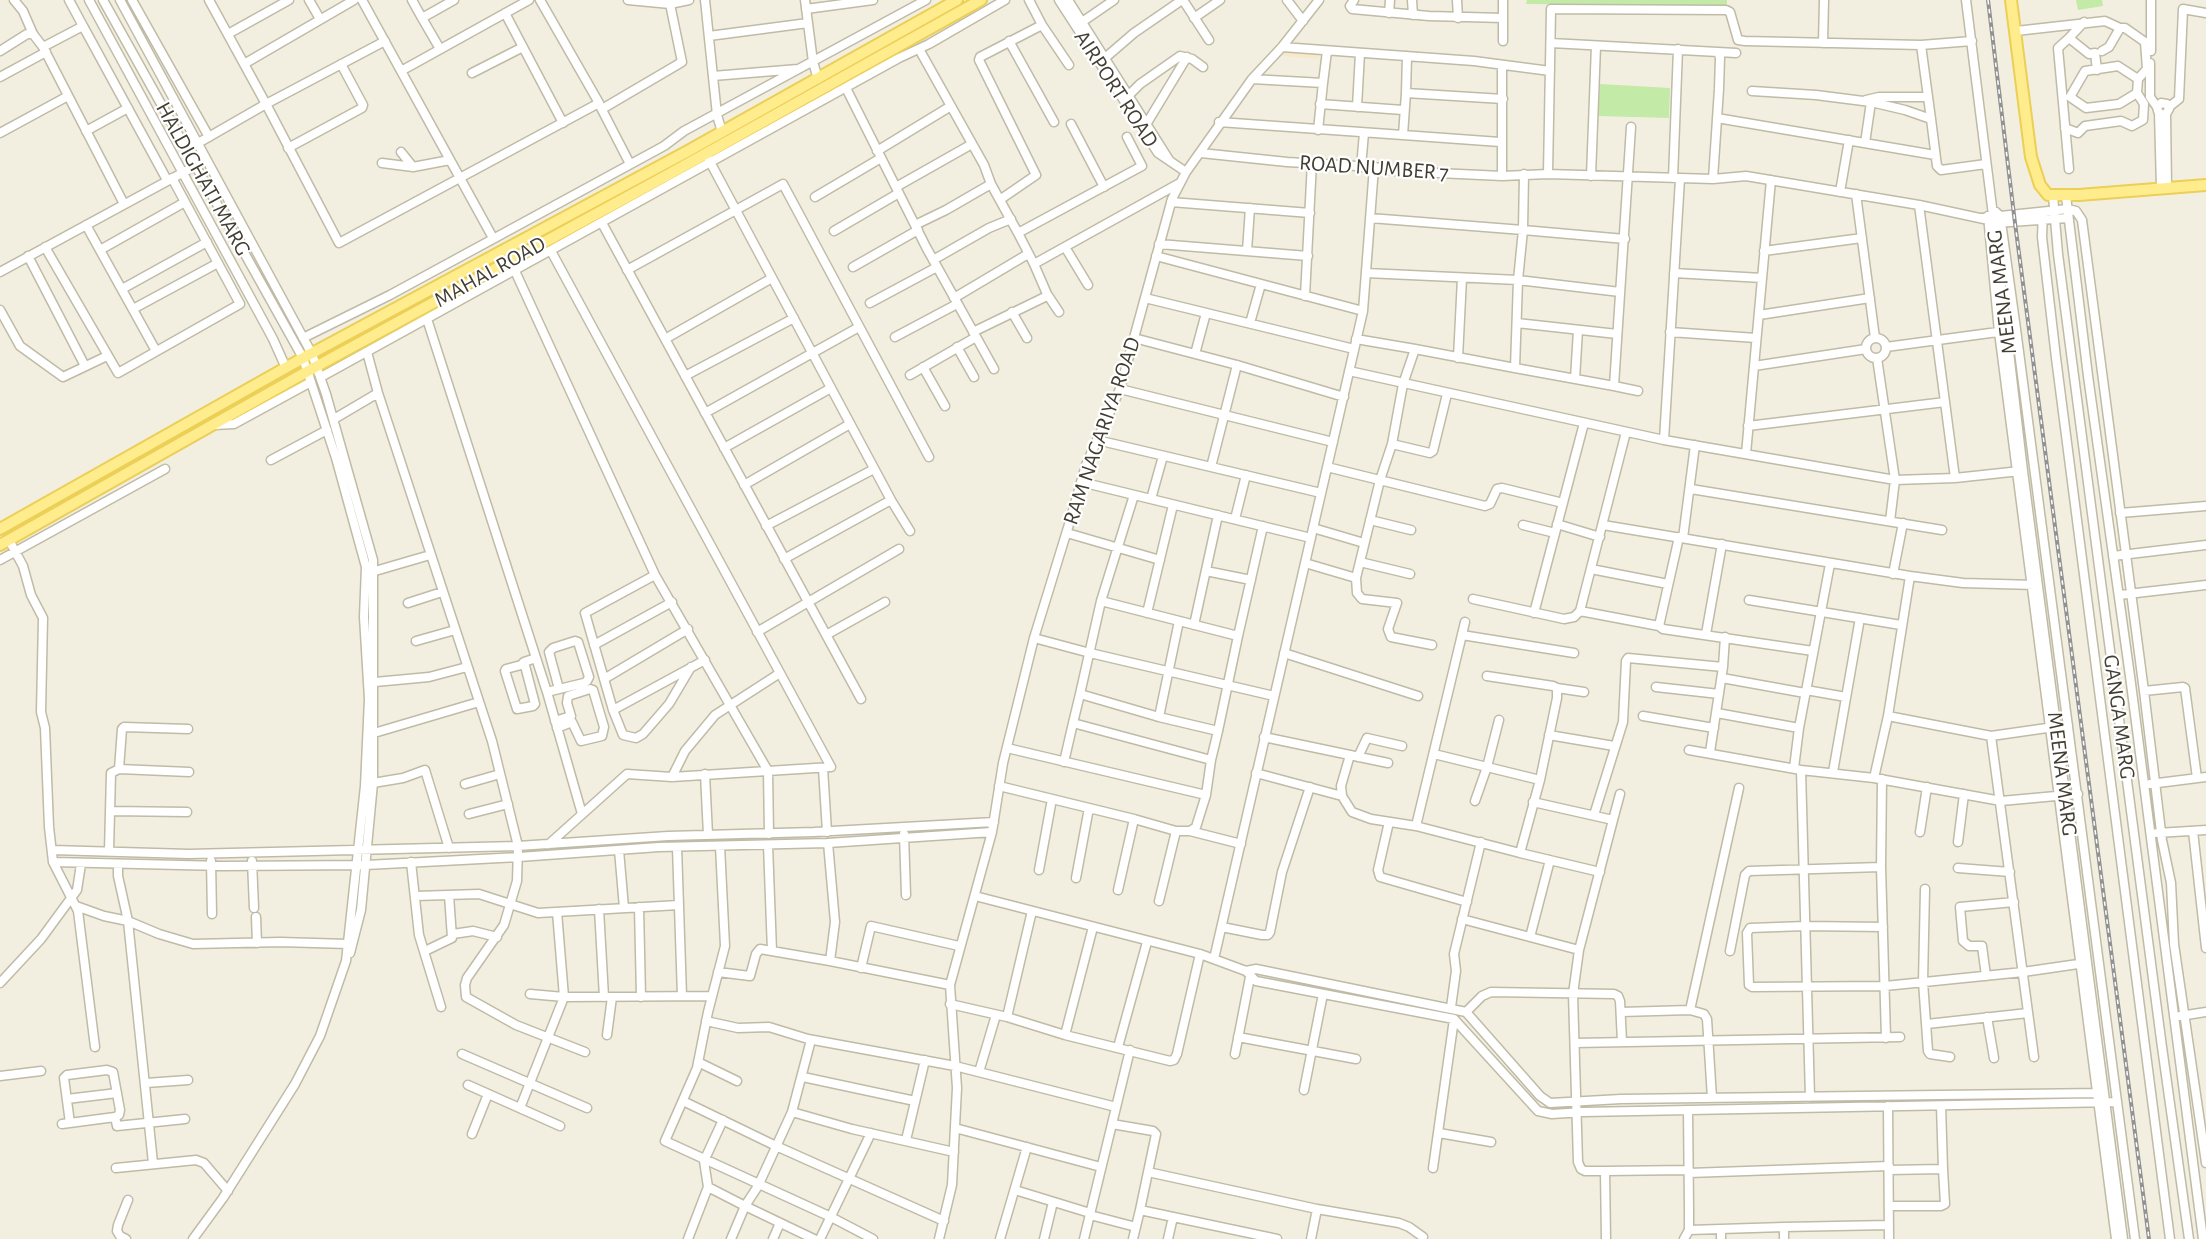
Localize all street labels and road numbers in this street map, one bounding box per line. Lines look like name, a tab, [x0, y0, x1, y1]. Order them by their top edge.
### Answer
street label: AIRPORT ROAD	[1068, 25, 1164, 153]
street label: HALDIGHATI MARG	[150, 97, 256, 261]
street label: ROAD NUMBER 7	[1298, 150, 1450, 186]
street label: MEENA MARG	[1981, 228, 2023, 356]
street label: MAHAL ROAD	[430, 231, 550, 313]
street label: RAM NAGARIYA ROAD	[1057, 334, 1147, 528]
street label: GANGA MARG	[2097, 653, 2141, 781]
street label: MEENA MARG	[2041, 710, 2083, 838]

